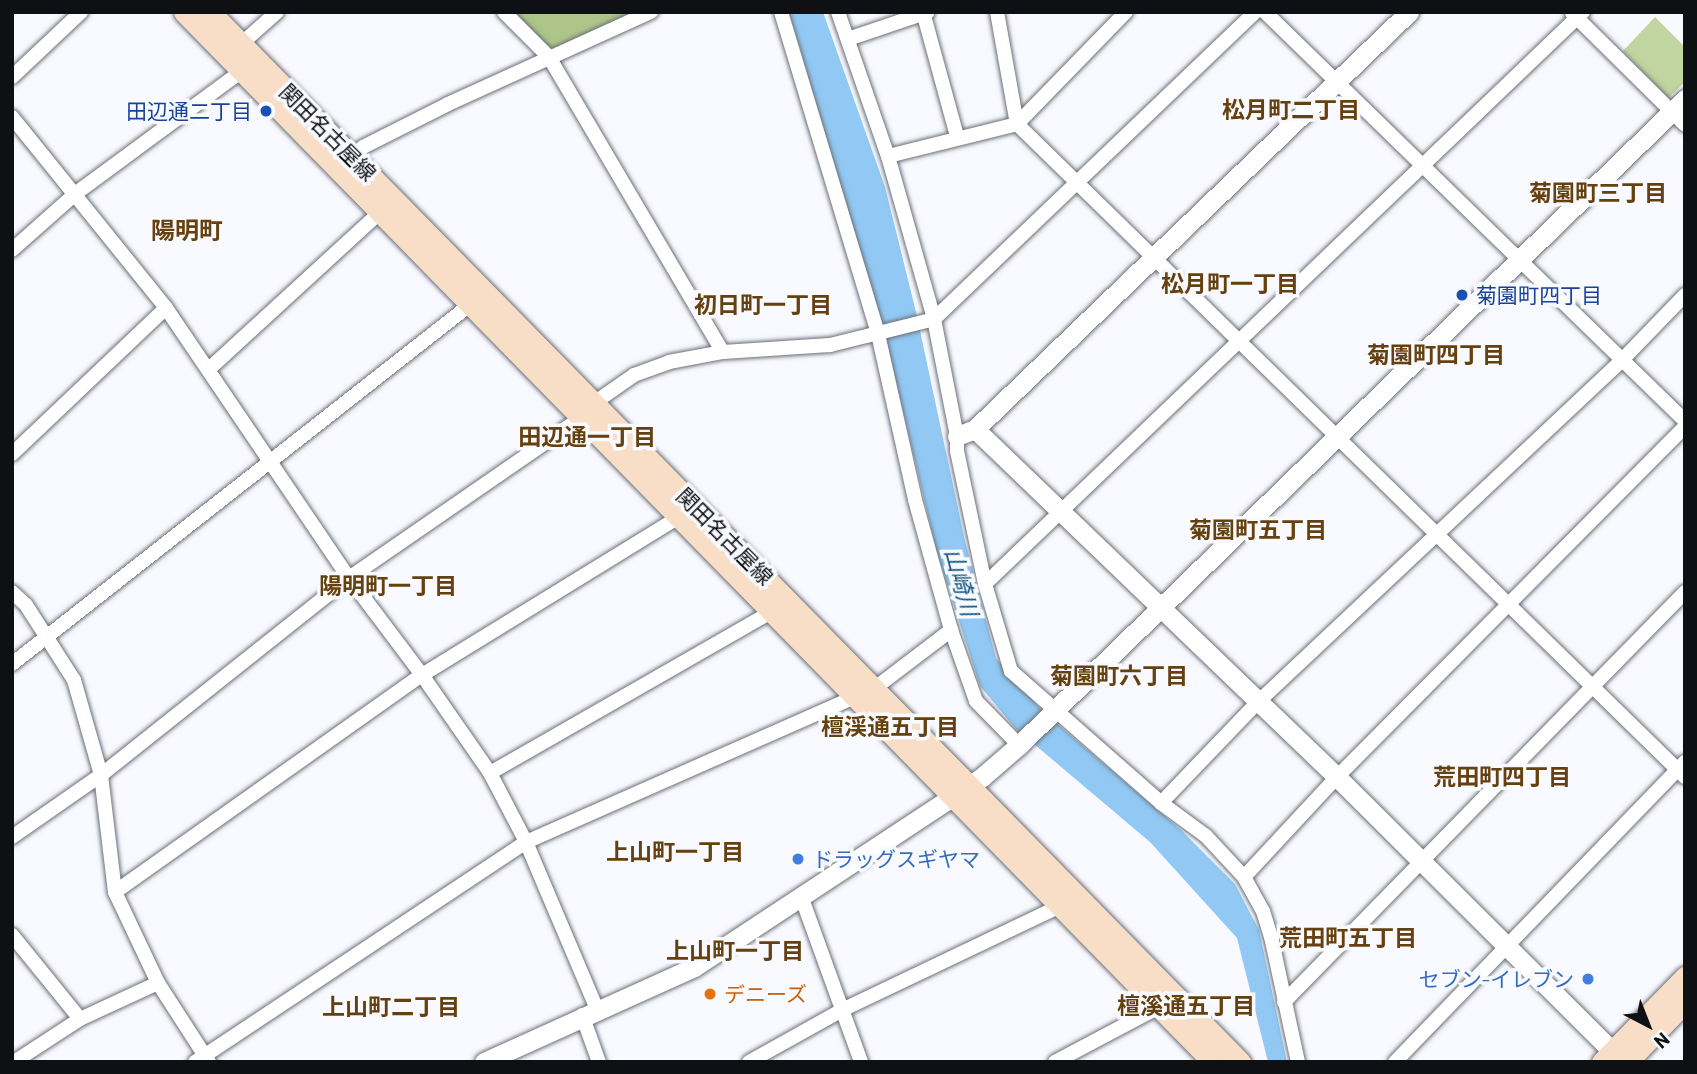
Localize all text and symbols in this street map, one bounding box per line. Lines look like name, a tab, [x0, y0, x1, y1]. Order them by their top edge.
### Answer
street label: 関田名古屋線	[275, 79, 381, 185]
district label: 松月町二丁目	[1222, 95, 1360, 123]
place label: 田辺通二丁目	[126, 98, 252, 124]
marker: 田辺通二丁目	[258, 103, 274, 119]
district label: 菊園町三丁目	[1529, 178, 1667, 206]
district label: 陽明町	[151, 216, 223, 244]
district label: 松月町一丁目	[1161, 269, 1299, 297]
place label: 菊園町四丁目	[1476, 282, 1602, 308]
marker: 菊園町四丁目	[1454, 287, 1470, 303]
district label: 初日町一丁目	[694, 290, 832, 318]
district label: 菊園町四丁目	[1367, 340, 1505, 368]
district label: 田辺通一丁目	[518, 422, 656, 450]
street label: 関田名古屋線	[672, 483, 778, 589]
district label: 菊園町五丁目	[1189, 515, 1327, 543]
water label: 山崎川	[940, 545, 984, 619]
district label: 陽明町一丁目	[319, 571, 457, 599]
district label: 菊園町六丁目	[1050, 661, 1188, 689]
district label: 檀渓通五丁目	[821, 712, 959, 740]
district label: 荒田町四丁目	[1433, 762, 1571, 790]
district label: 上山町一丁目	[606, 837, 744, 865]
place label: ドラッグスギヤマ	[812, 846, 980, 872]
marker: ドラッグスギヤマ	[790, 851, 806, 867]
district label: 荒田町五丁目	[1279, 923, 1417, 951]
district label: 上山町一丁目	[666, 936, 804, 964]
place label: セブン-イレブン	[1419, 966, 1574, 992]
marker: セブン-イレブン	[1580, 971, 1596, 987]
place label: デニーズ	[724, 981, 808, 1007]
marker: デニーズ	[702, 986, 718, 1002]
north arrow	[1613, 990, 1683, 1060]
district label: 檀溪通五丁目	[1117, 991, 1255, 1019]
district label: 上山町二丁目	[322, 992, 460, 1020]
text: N	[1650, 1028, 1675, 1054]

